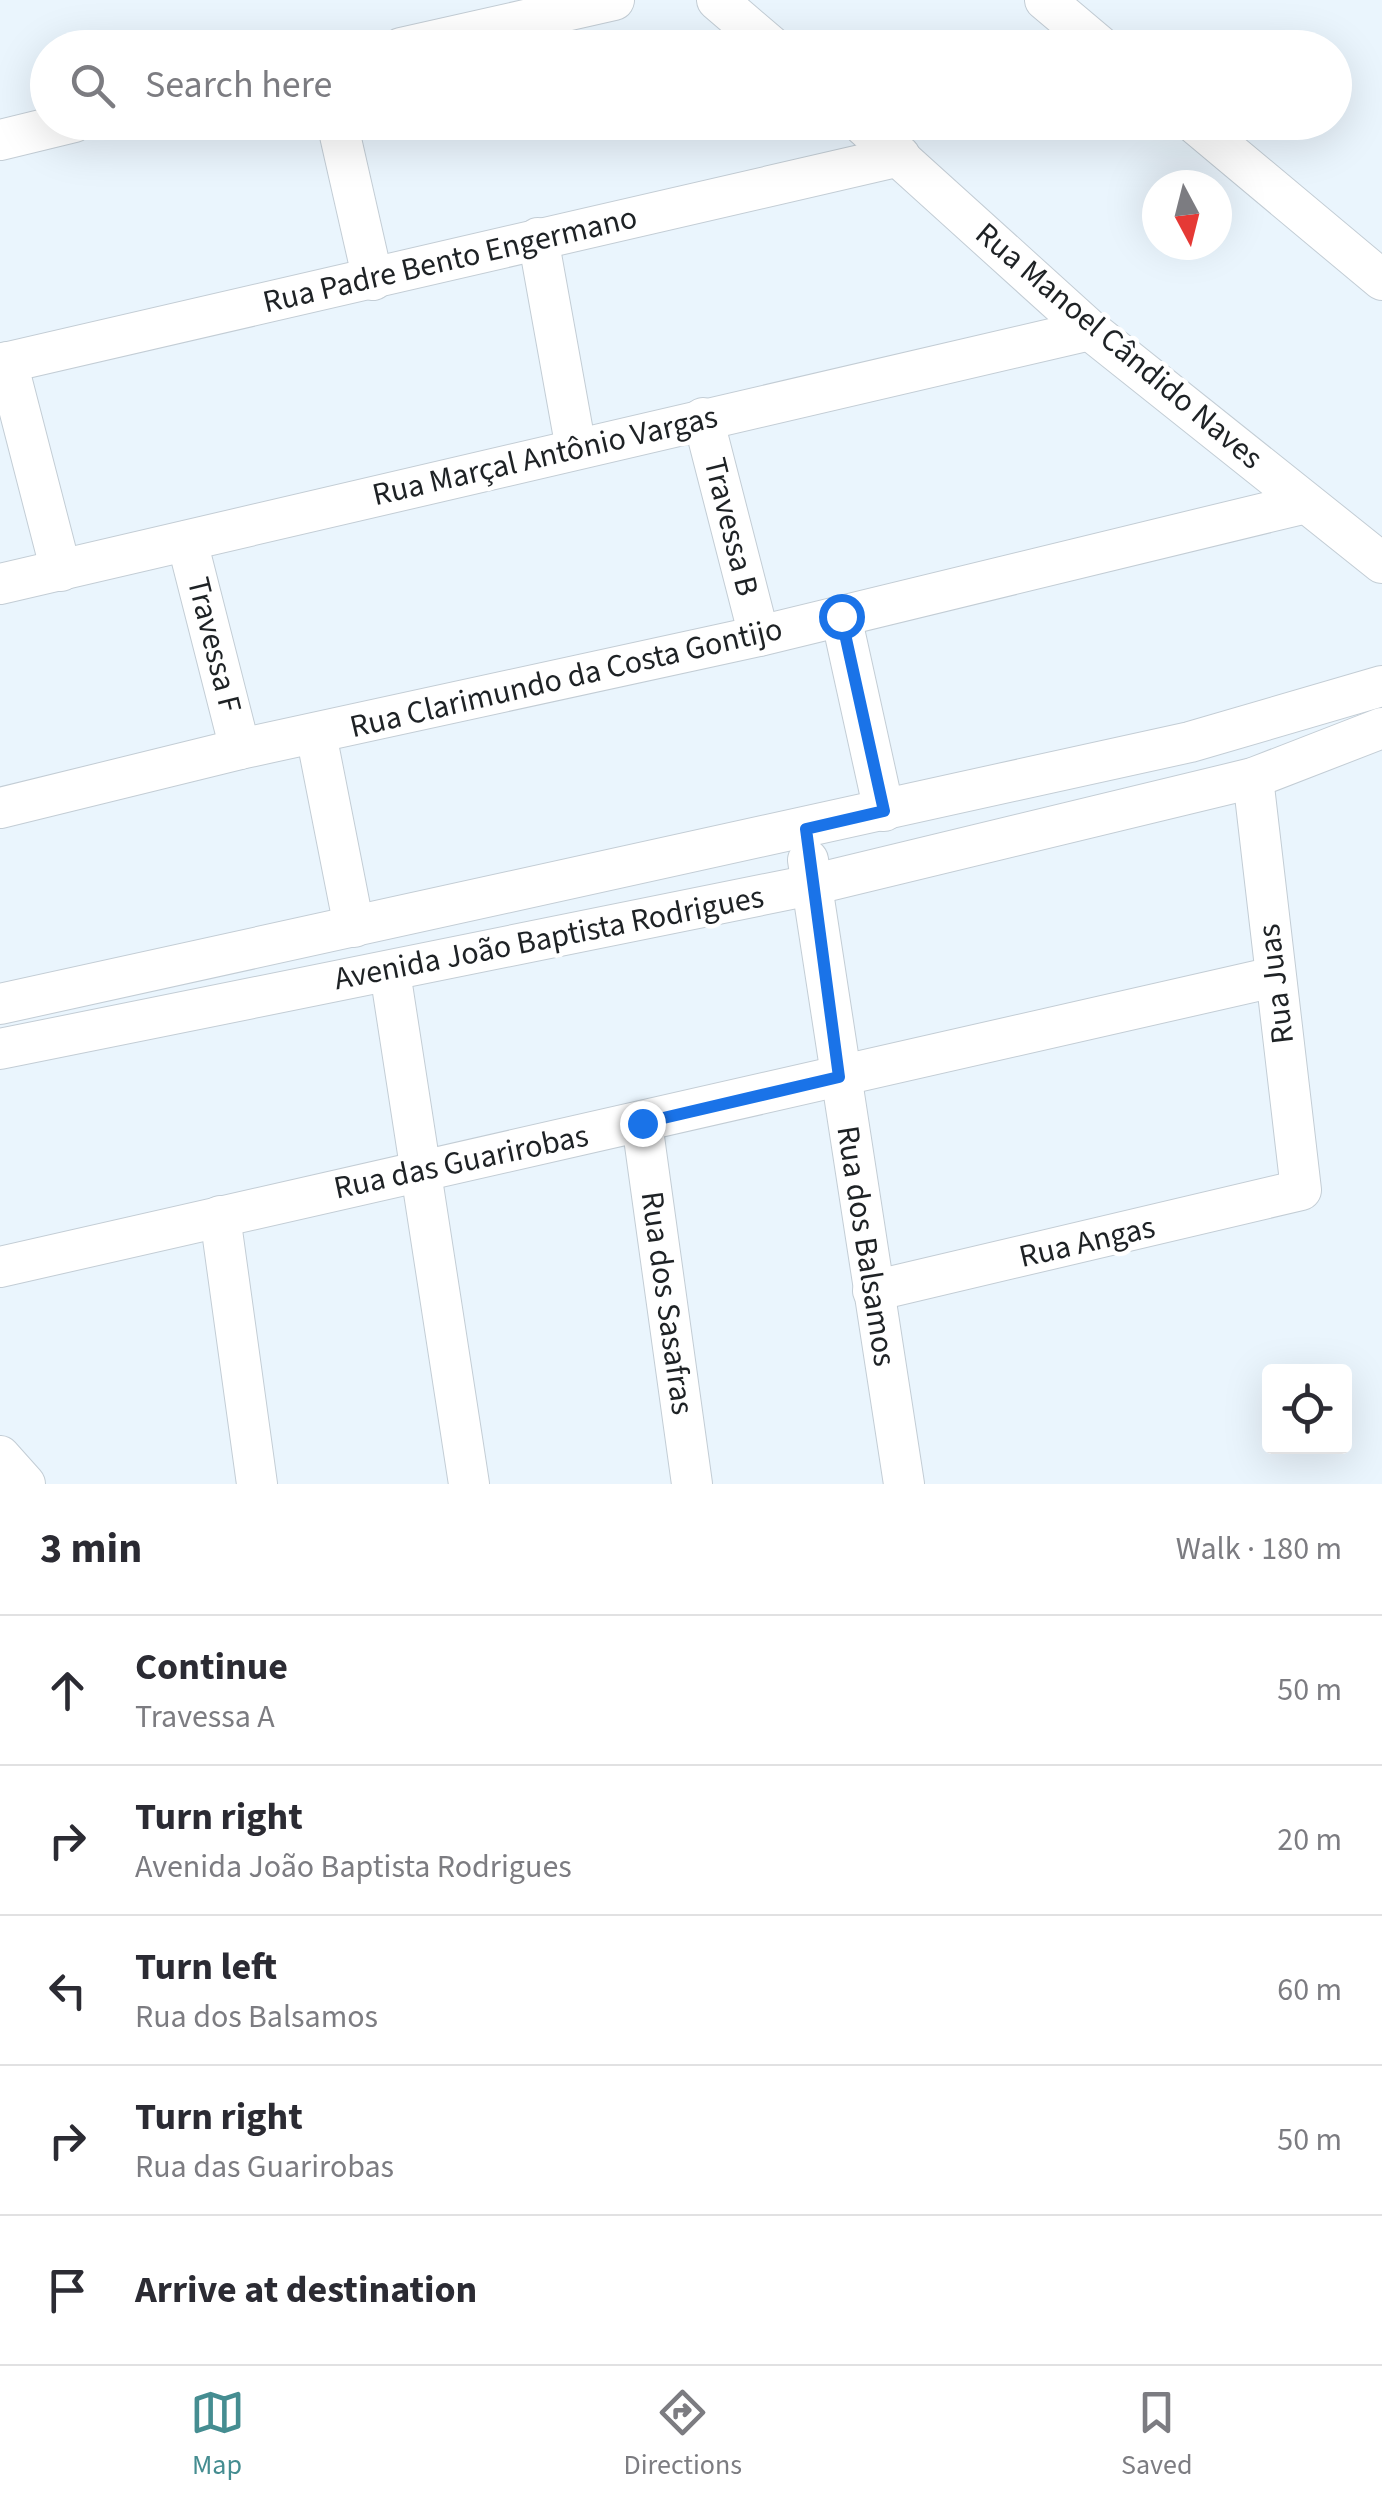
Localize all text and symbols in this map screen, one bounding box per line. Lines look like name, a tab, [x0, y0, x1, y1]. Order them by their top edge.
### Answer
search box	[30, 30, 1352, 140]
icon: search	[65, 58, 120, 113]
text: Search here	[145, 58, 332, 112]
north arrow	[1142, 170, 1232, 260]
street label: Rua Padre Bento Engermano	[258, 195, 642, 325]
street label: Rua Manoel Cândido Naves	[965, 212, 1273, 480]
street label: Rua Marçal Antônio Vargas	[368, 394, 722, 518]
street label: Travessa B	[692, 453, 770, 601]
street label: Travessa F	[175, 572, 253, 718]
route start	[819, 594, 865, 640]
street label: Rua Clarimundo da Costa Gontijo	[345, 606, 787, 750]
street label: Avenida João Baptista Rodrigues	[330, 874, 768, 1002]
street label: Rua Juas	[1246, 921, 1306, 1047]
route end	[620, 1101, 666, 1147]
street label: Rua das Guarirobas	[330, 1113, 592, 1211]
street label: Rua dos Balsamos	[824, 1122, 908, 1370]
street label: Rua dos Sasafras	[629, 1188, 705, 1418]
street label: Rua Angas	[1015, 1204, 1159, 1280]
map controls	[1262, 1364, 1352, 1454]
button: locate	[1262, 1364, 1352, 1454]
text: 3 min	[40, 1519, 142, 1579]
text: Walk · 180 m	[1176, 1526, 1342, 1572]
text: Continue	[135, 1640, 288, 1694]
icon: ahead	[40, 1663, 95, 1718]
text: 50 m	[1277, 1667, 1342, 1713]
text: Travessa A	[135, 1694, 275, 1740]
text: Turn right	[135, 1790, 303, 1844]
icon: right	[40, 1813, 95, 1868]
text: 20 m	[1277, 1817, 1342, 1863]
text: Avenida João Baptista Rodrigues	[135, 1844, 572, 1890]
text: Turn left	[135, 1940, 277, 1994]
icon: left	[40, 1963, 95, 2018]
text: 60 m	[1277, 1967, 1342, 2013]
text: Rua dos Balsamos	[135, 1994, 378, 2040]
text: Turn right	[135, 2090, 303, 2144]
icon: right	[40, 2113, 95, 2168]
text: 50 m	[1277, 2117, 1342, 2163]
text: Rua das Guarirobas	[135, 2144, 394, 2190]
icon: arrive	[40, 2263, 95, 2318]
text: Arrive at destination	[135, 2263, 477, 2317]
tab: Map	[190, 2385, 245, 2485]
tab: Directions	[624, 2385, 742, 2485]
tab: Saved	[1121, 2385, 1192, 2485]

